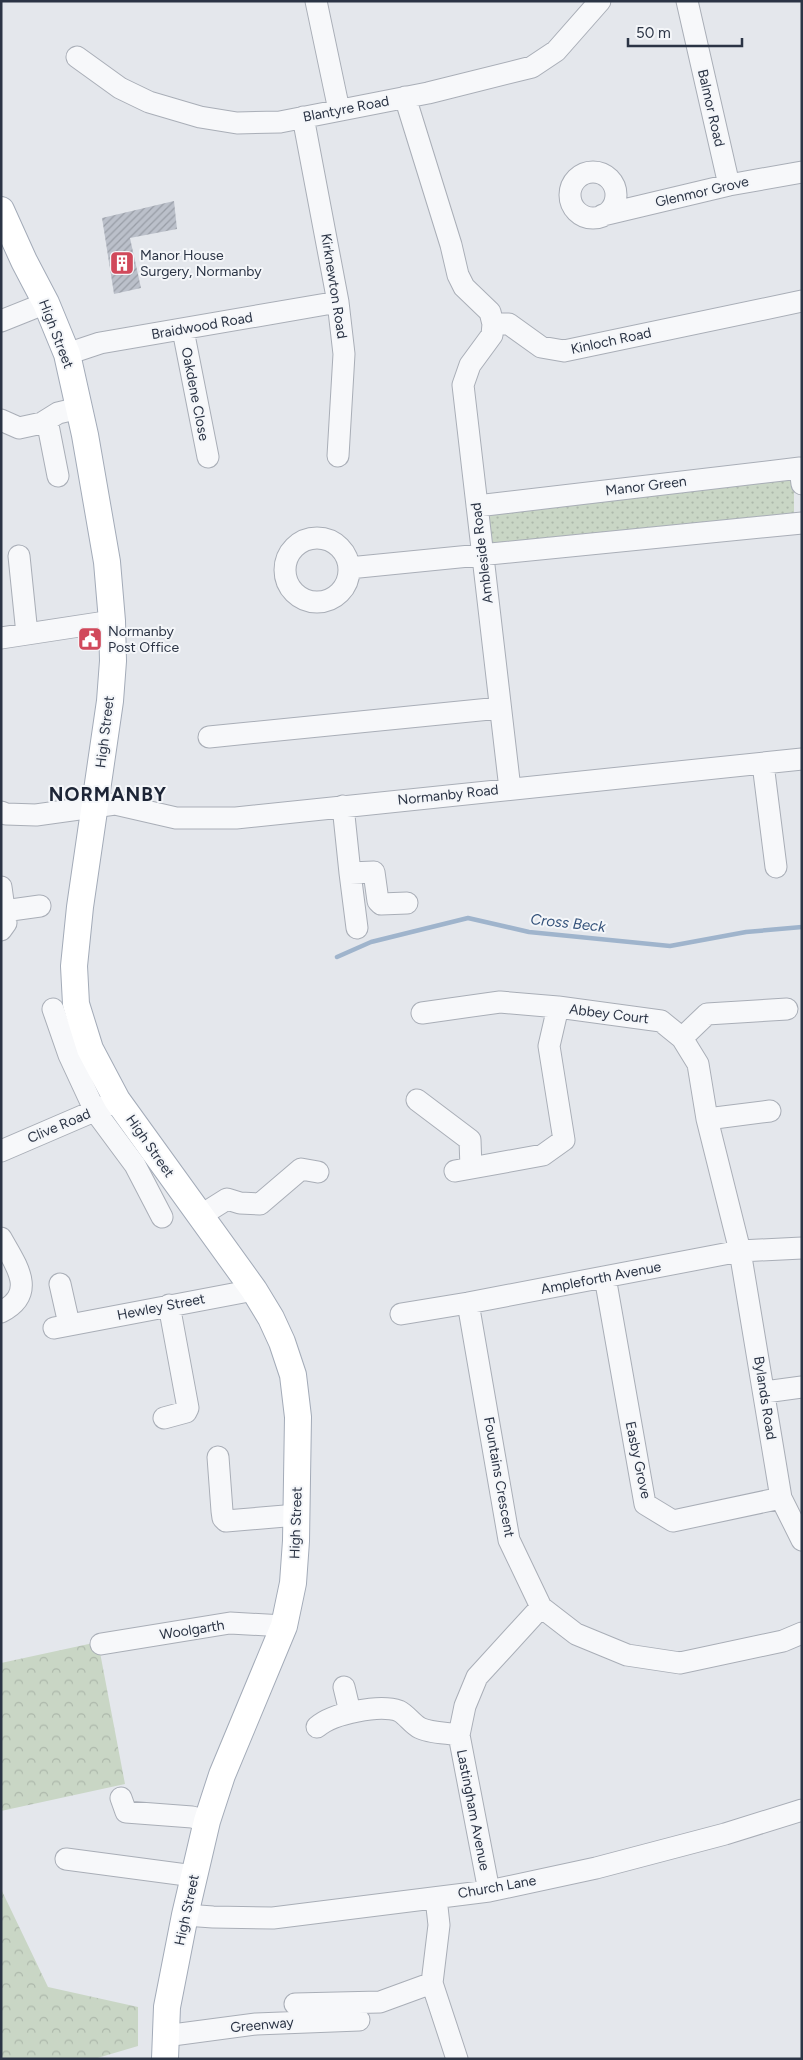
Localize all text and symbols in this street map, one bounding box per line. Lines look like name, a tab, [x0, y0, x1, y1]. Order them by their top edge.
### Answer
scale bar	[628, 15, 742, 47]
text: 50 m	[636, 24, 671, 42]
street label: Balmor Road	[694, 67, 728, 149]
street label: Blantyre Road	[302, 92, 390, 126]
street label: Glenmor Grove	[654, 173, 751, 211]
street label: Kirknewton Road	[317, 232, 351, 340]
place label: Manor House Surgery, Normanby	[140, 247, 262, 280]
building icon: Manor House Surgery, Normanby	[109, 250, 135, 276]
street label: High Street	[35, 297, 77, 371]
street label: Braidwood Road	[150, 309, 254, 343]
street label: Kinloch Road	[569, 324, 653, 358]
street label: Oakdene Close	[178, 346, 212, 443]
street label: Manor Green	[604, 473, 688, 499]
street label: Ambleside Road	[467, 502, 497, 604]
place label: Normanby Post Office	[108, 623, 179, 656]
public building icon: Normanby Post Office	[77, 626, 103, 652]
street label: High Street	[92, 695, 118, 769]
street label: Normanby Road	[397, 781, 499, 809]
district label: NORMANBY	[49, 783, 167, 806]
water label: Cross Beck	[530, 910, 607, 936]
street label: Abbey Court	[568, 1001, 650, 1027]
street label: Clive Road	[25, 1105, 93, 1147]
street label: High Street	[122, 1111, 178, 1181]
street label: Ampleforth Avenue	[539, 1258, 663, 1298]
street label: Hewley Street	[115, 1290, 207, 1324]
street label: Bylands Road	[750, 1355, 780, 1441]
street label: Fountains Crescent	[480, 1415, 518, 1539]
street label: Easby Grove	[621, 1420, 655, 1501]
street label: High Street	[286, 1486, 306, 1560]
street label: Woolgarth	[158, 1616, 226, 1644]
street label: Lastingham Avenue	[453, 1748, 493, 1872]
street label: Church Lane	[457, 1872, 538, 1902]
street label: High Street	[171, 1873, 203, 1947]
street label: Greenway	[230, 2014, 295, 2036]

